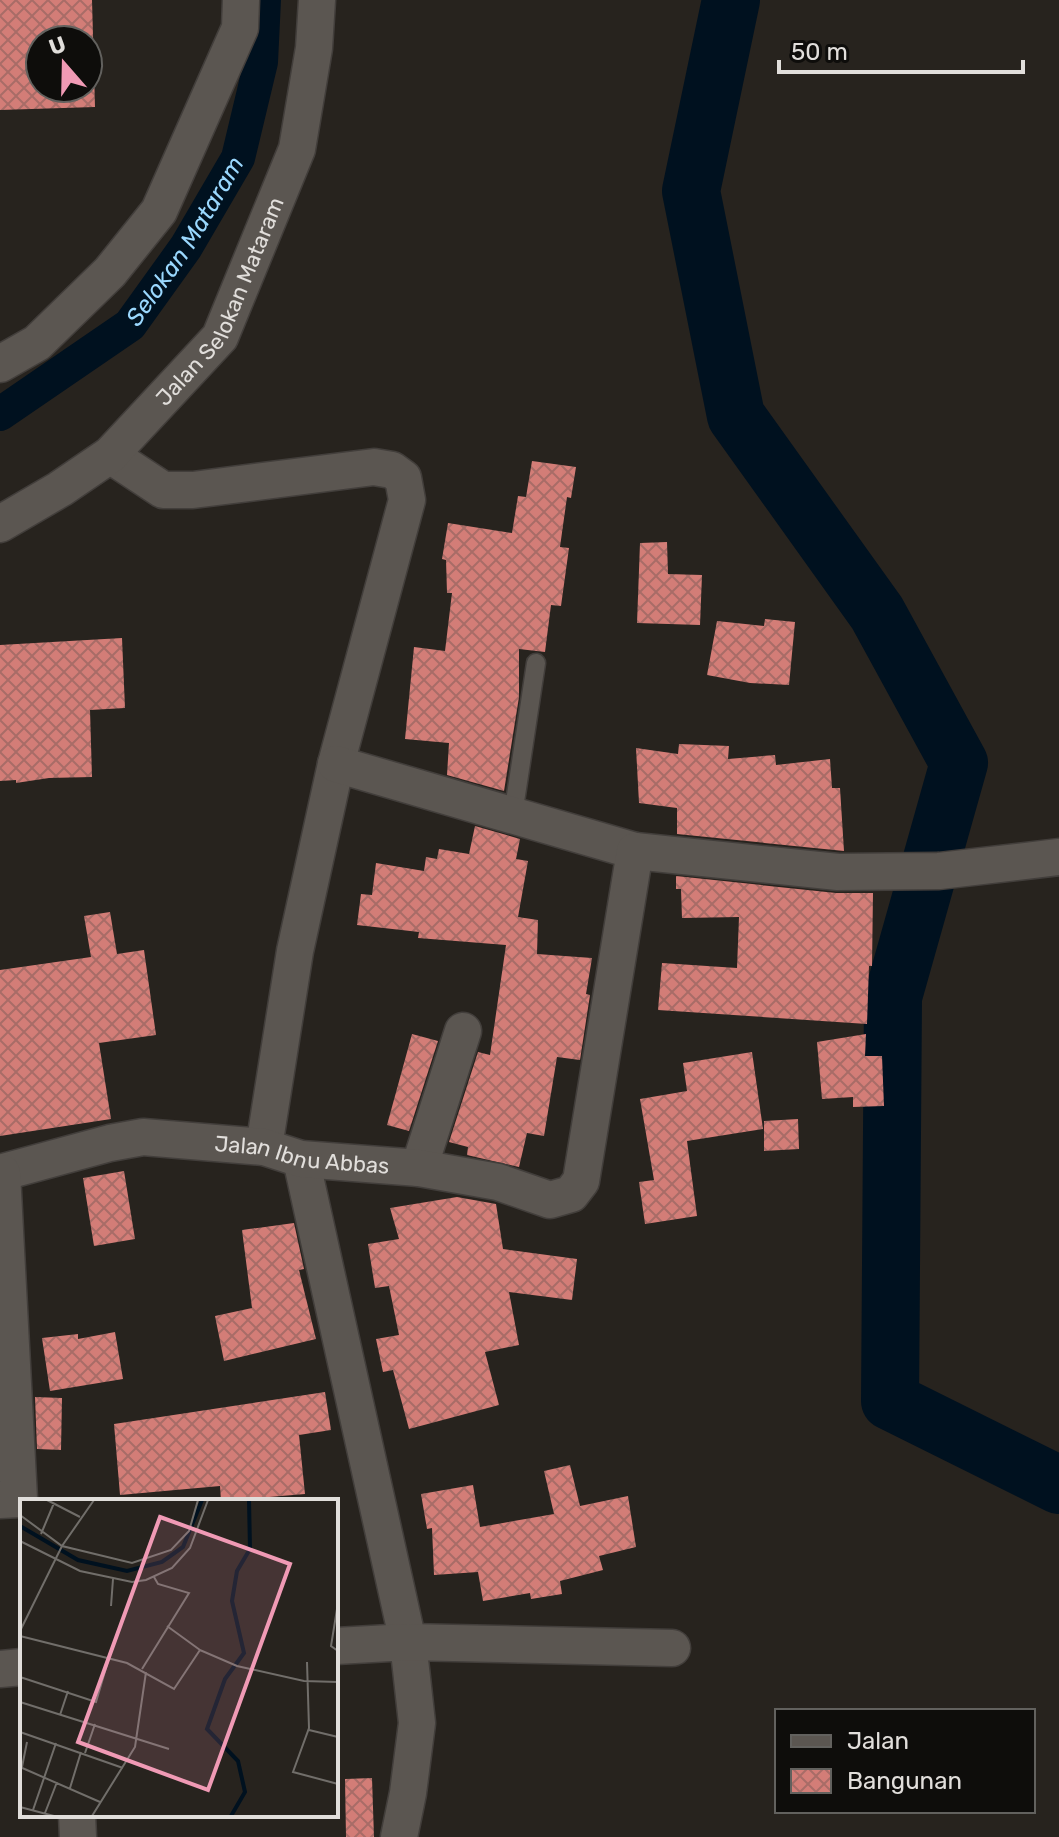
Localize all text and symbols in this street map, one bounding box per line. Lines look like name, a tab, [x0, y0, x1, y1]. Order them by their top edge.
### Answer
north arrow	[24, 24, 104, 104]
scale bar	[779, 24, 1023, 74]
text: U	[45, 30, 69, 61]
text: 50 m	[791, 38, 848, 66]
water label: Selokan Mataram	[120, 151, 250, 331]
street label: Jalan Selokan Mataram	[150, 193, 290, 411]
street label: Jalan Ibnu Abbas	[213, 1130, 390, 1180]
inset map	[20, 1499, 338, 1817]
legend	[775, 1709, 1035, 1813]
text: Jalan	[847, 1727, 909, 1755]
text: Bangunan	[847, 1767, 962, 1795]

